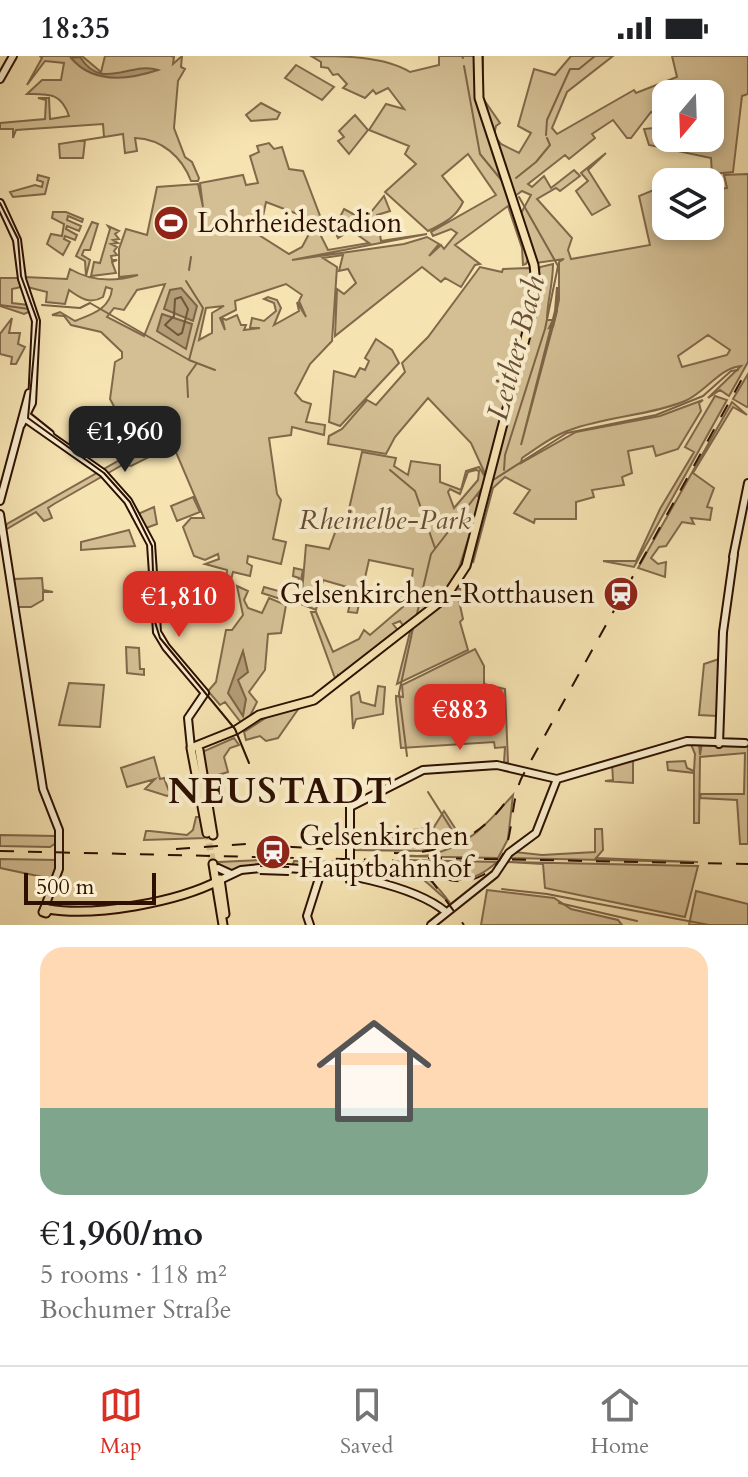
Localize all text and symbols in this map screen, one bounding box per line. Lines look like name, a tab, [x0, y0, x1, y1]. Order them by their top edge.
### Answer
text: 18:35	[40, 8, 110, 49]
north arrow	[652, 80, 724, 152]
map controls	[652, 80, 724, 240]
button: layers	[652, 168, 724, 240]
sports icon: Lohrheidestadion	[152, 204, 190, 242]
place label: Lohrheidestadion	[197, 204, 402, 242]
water label: Leither Bach	[477, 271, 555, 425]
pin: €1,960	[60, 406, 190, 474]
text: €1,960	[87, 414, 163, 449]
park label: Rheinelbe-Park	[299, 501, 471, 539]
pin: €1,810	[114, 571, 244, 639]
place label: Gelsenkirchen-Rotthausen	[280, 575, 595, 613]
station icon: Gelsenkirchen-Rotthausen	[602, 575, 640, 613]
text: €1,810	[141, 579, 217, 614]
pin: €883	[413, 684, 507, 752]
text: €883	[432, 692, 488, 727]
district label: NEUSTADT	[168, 767, 394, 816]
place label: Gelsenkirchen Hauptbahnhof	[299, 817, 476, 887]
station icon: Gelsenkirchen Hauptbahnhof	[254, 833, 292, 871]
scale bar	[24, 869, 156, 905]
text: 500 m	[36, 872, 94, 902]
icon: home	[302, 999, 446, 1143]
text: €1,960/mo	[40, 1211, 203, 1257]
text: 5 rooms · 118 m²	[40, 1257, 227, 1292]
text: Bochumer Straße	[40, 1292, 232, 1327]
tab: Map	[99, 1383, 143, 1461]
tab: Saved	[340, 1383, 393, 1461]
tab: Home	[590, 1383, 649, 1461]

